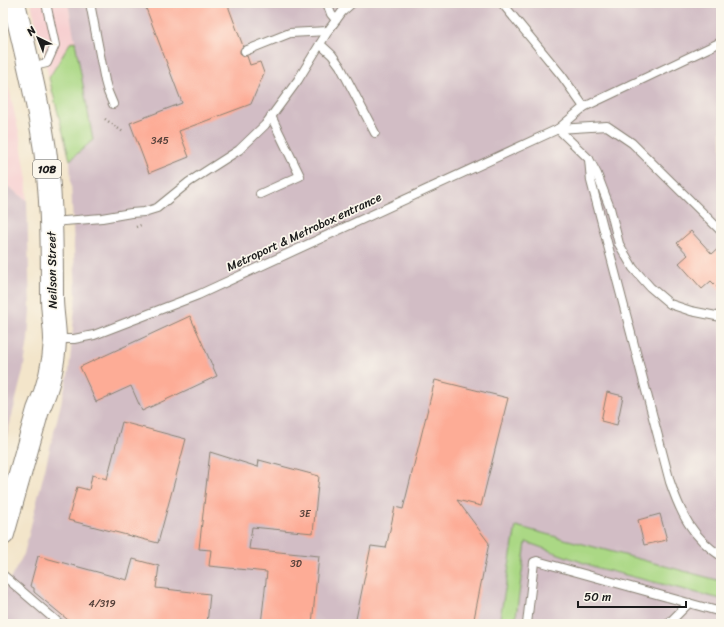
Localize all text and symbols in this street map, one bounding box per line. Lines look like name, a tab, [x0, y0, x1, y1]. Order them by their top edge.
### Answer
north arrow	[18, 18, 58, 58]
text: N	[22, 21, 41, 41]
house number: 345	[151, 132, 169, 150]
road number: 10B	[33, 160, 61, 178]
street label: Metroport & Metrobox entrance	[223, 186, 385, 278]
street label: Neilson Street	[40, 230, 64, 309]
house number: 3E	[299, 505, 312, 523]
house number: 3D	[290, 555, 302, 573]
scale bar	[578, 583, 686, 609]
text: 50 m	[584, 586, 611, 608]
house number: 4/319	[88, 595, 116, 613]

